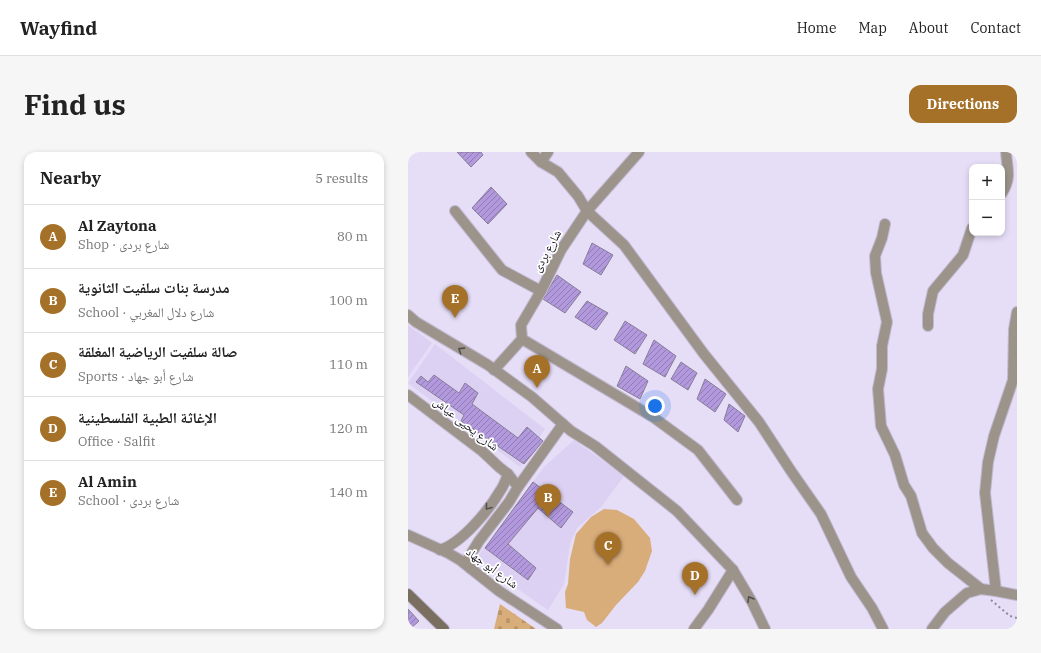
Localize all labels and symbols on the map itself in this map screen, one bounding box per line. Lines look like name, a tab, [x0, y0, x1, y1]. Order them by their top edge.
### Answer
street label: شارع بردى	[529, 227, 565, 275]
pin: E	[442, 285, 468, 318]
one-way arrow	[458, 347, 465, 354]
pin: A	[524, 355, 550, 388]
street label: شارع يحيى عياش	[430, 393, 502, 455]
your location	[645, 396, 665, 416]
pin: B	[535, 484, 561, 517]
one-way arrow	[486, 503, 493, 510]
pin: C	[595, 532, 621, 565]
street label: شارع أبو جهاد	[463, 544, 521, 592]
pin: D	[682, 562, 708, 595]
one-way arrow	[748, 596, 755, 603]

